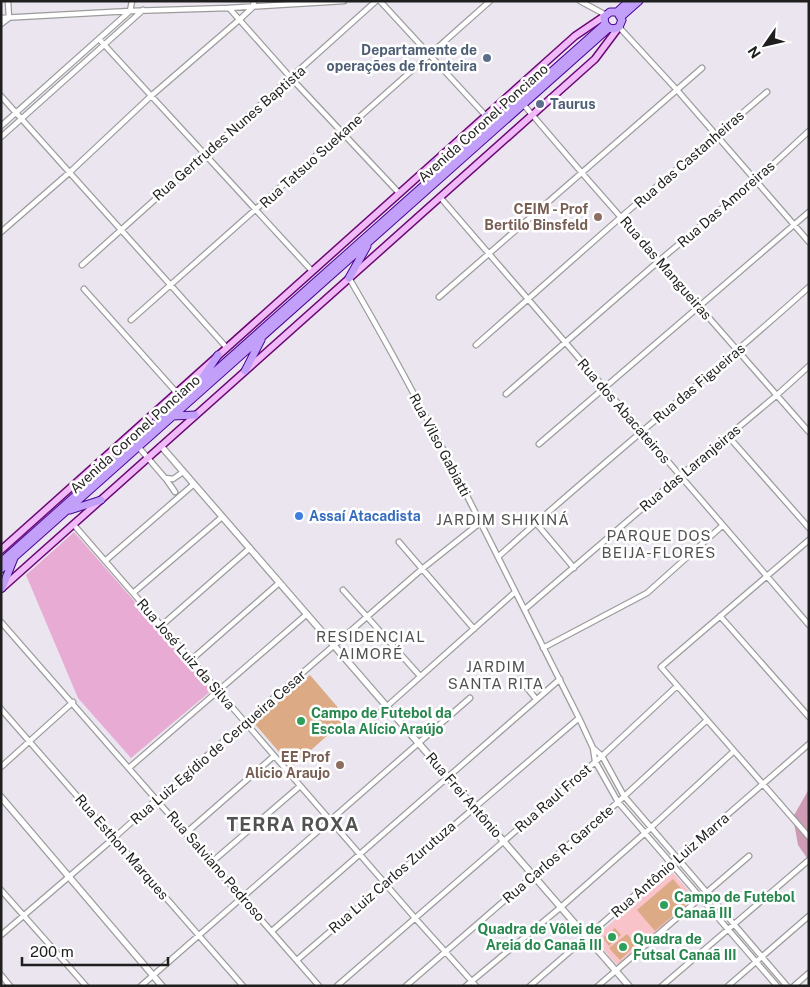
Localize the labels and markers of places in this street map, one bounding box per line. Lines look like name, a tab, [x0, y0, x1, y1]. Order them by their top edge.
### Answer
place label: Departamente de operações de fronteira	[327, 42, 477, 74]
marker: Departamente de operações de fronteira	[481, 52, 493, 64]
place label: Taurus	[550, 96, 596, 112]
marker: Taurus	[534, 98, 546, 110]
place label: CEIM - Prof Bertilo Binsfeld	[484, 201, 588, 233]
marker: CEIM - Prof Bertilo Binsfeld	[592, 211, 604, 223]
place label: Assaí Atacadista	[309, 508, 421, 524]
marker: Assaí Atacadista	[293, 510, 305, 522]
place label: Campo de Futebol da Escola Alício Araújo	[311, 705, 452, 737]
marker: Campo de Futebol da Escola Alício Araújo	[295, 715, 307, 727]
place label: EE Prof Alicio Araujo	[245, 749, 330, 781]
marker: EE Prof Alicio Araujo	[334, 759, 346, 771]
place label: Campo de Futebol Canaã III	[674, 889, 796, 921]
marker: Campo de Futebol Canaã III	[658, 899, 670, 911]
place label: Quadra de Vôlei de Areia do Canaã III	[477, 921, 602, 953]
marker: Quadra de Vôlei de Areia do Canaã III	[606, 931, 618, 943]
place label: Quadra de Futsal Canaã III	[633, 931, 737, 963]
marker: Quadra de Futsal Canaã III	[617, 941, 629, 953]

